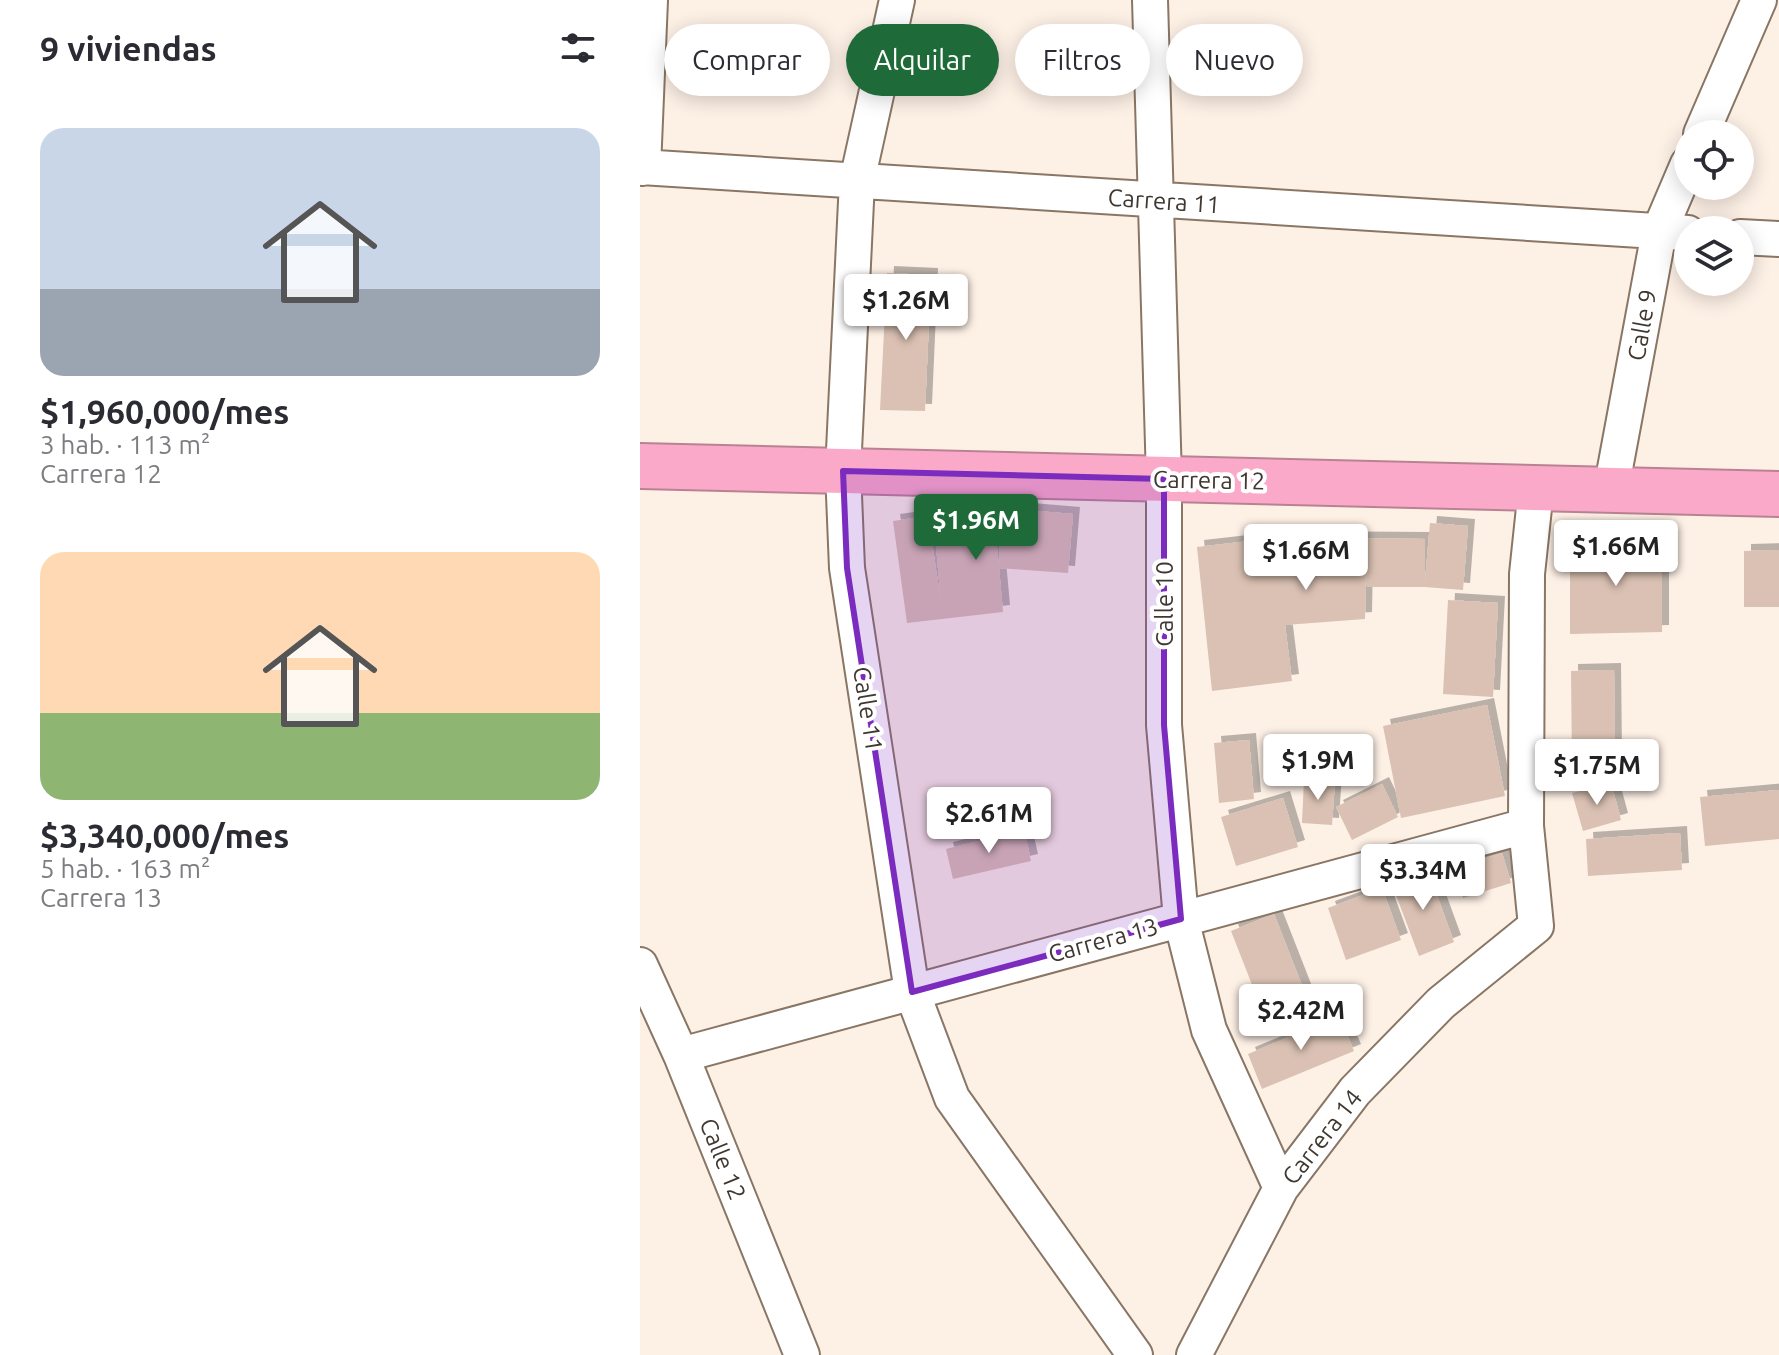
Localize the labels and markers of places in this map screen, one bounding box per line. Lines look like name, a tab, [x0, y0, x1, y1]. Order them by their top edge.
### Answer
pin: $1.26M	[841, 274, 971, 342]
pin: $1.96M	[911, 494, 1041, 562]
pin: $1.66M	[1551, 520, 1681, 588]
pin: $1.66M	[1241, 524, 1371, 592]
pin: $1.9M	[1262, 734, 1374, 802]
pin: $1.75M	[1532, 739, 1662, 807]
pin: $2.61M	[924, 787, 1054, 855]
pin: $3.34M	[1358, 844, 1488, 912]
pin: $2.42M	[1236, 984, 1366, 1052]

